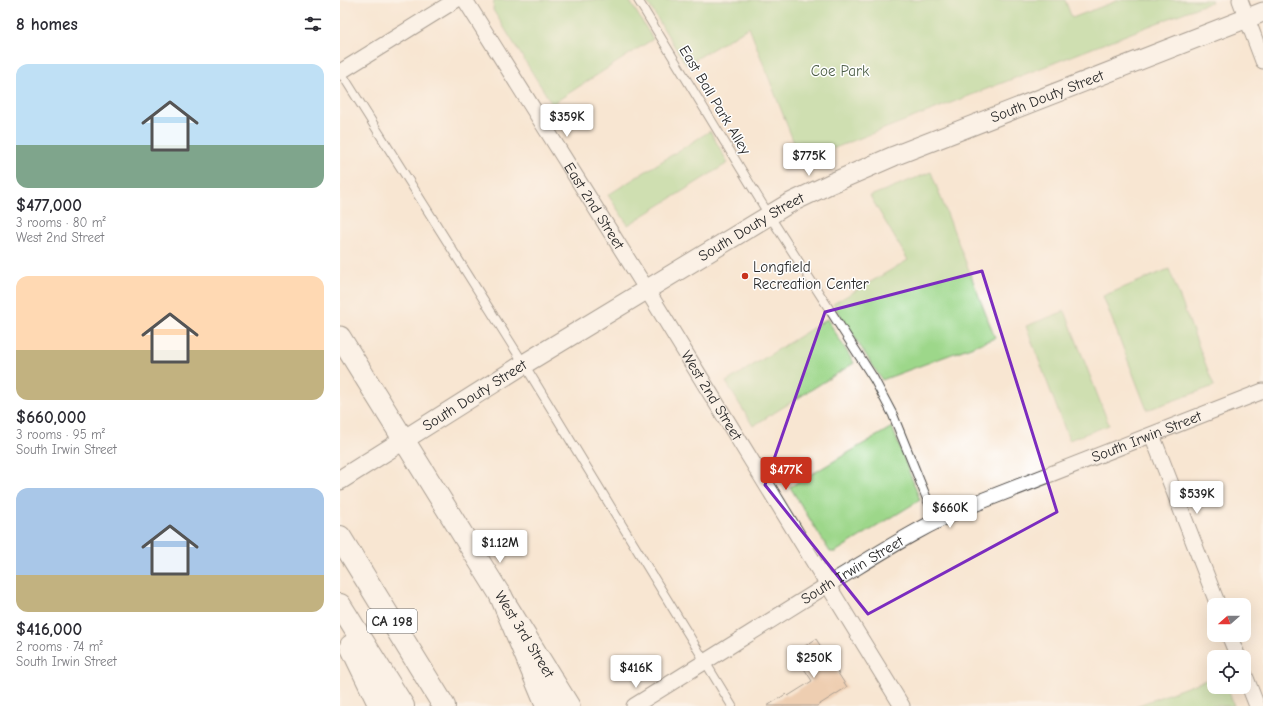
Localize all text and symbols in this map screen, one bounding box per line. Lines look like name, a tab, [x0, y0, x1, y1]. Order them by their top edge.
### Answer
icon: filters	[302, 13, 324, 35]
text: 8 homes	[16, 15, 78, 34]
street label: East Ball Park Alley	[675, 42, 755, 158]
park label: Coe Park	[811, 62, 870, 80]
street label: South Douty Street	[988, 66, 1107, 126]
icon: home	[134, 90, 206, 162]
pin: $359K	[539, 104, 595, 138]
text: $359K	[549, 109, 585, 124]
pin: $775K	[781, 143, 837, 177]
text: $775K	[792, 148, 826, 163]
street label: East 2nd Street	[560, 159, 628, 253]
street label: South Douty Street	[695, 188, 808, 265]
text: $477,000	[16, 196, 82, 215]
text: 3 rooms · 80 m²	[16, 215, 106, 230]
text: West 2nd Street	[16, 230, 104, 245]
place label: Longfield Recreation Center	[753, 258, 869, 293]
marker: Longfield Recreation Center	[740, 271, 750, 281]
icon: home	[134, 302, 206, 374]
street label: West 2nd Street	[677, 347, 746, 444]
street label: South Douty Street	[419, 355, 531, 435]
street label: South Irwin Street	[1089, 407, 1205, 466]
text: $660,000	[16, 408, 86, 427]
text: 3 rooms · 95 m²	[16, 427, 105, 442]
text: South Irwin Street	[16, 442, 117, 457]
pin: $477K	[758, 457, 814, 491]
text: $477K	[770, 462, 802, 477]
pin: $539K	[1169, 481, 1225, 515]
text: $539K	[1179, 486, 1215, 501]
pin: $660K	[922, 495, 978, 529]
text: $660K	[932, 500, 968, 515]
icon: home	[134, 514, 206, 586]
pin: $1.12M	[467, 530, 533, 564]
street label: South Irwin Street	[798, 532, 907, 608]
text: $1.12M	[481, 535, 519, 550]
street label: West 3rd Street	[491, 588, 559, 682]
north arrow	[1207, 598, 1251, 642]
map controls	[1207, 598, 1251, 694]
road number: CA 198	[367, 609, 417, 633]
text: $416,000	[16, 620, 82, 639]
text: 2 rooms · 74 m²	[16, 639, 103, 654]
pin: $250K	[786, 645, 842, 679]
text: $250K	[796, 650, 832, 665]
button: locate	[1207, 650, 1251, 694]
text: South Irwin Street	[16, 654, 117, 669]
pin: $416K	[608, 655, 664, 689]
text: $416K	[619, 660, 653, 675]

